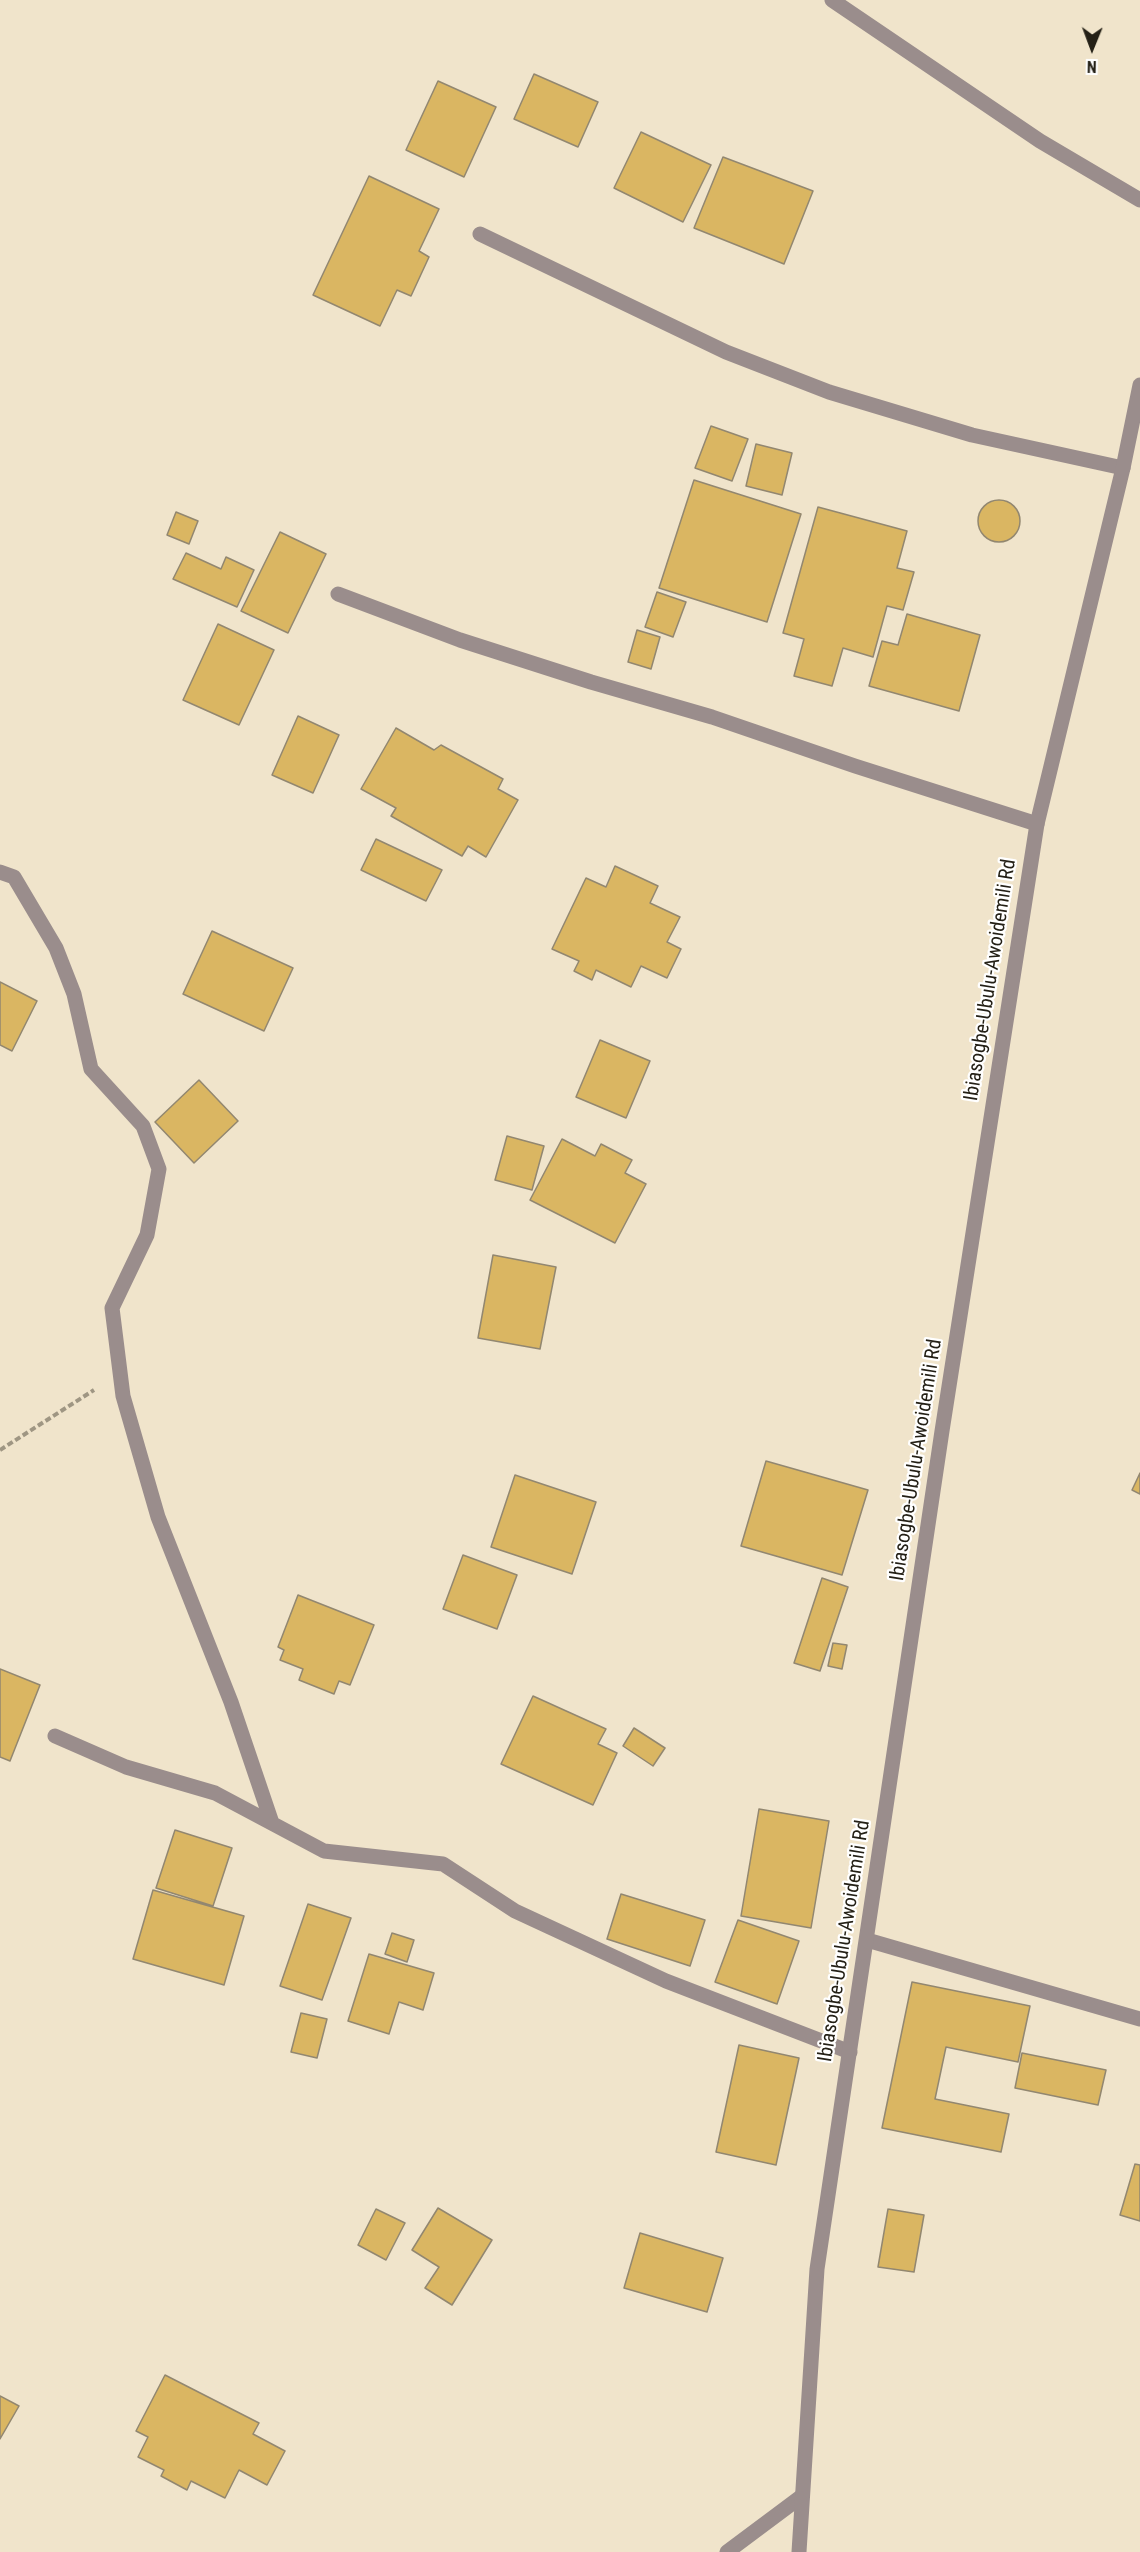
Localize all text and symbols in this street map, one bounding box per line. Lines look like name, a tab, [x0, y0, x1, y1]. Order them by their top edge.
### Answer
north arrow	[1062, 18, 1122, 78]
text: N	[1087, 57, 1097, 76]
street label: Ibiasogbe-Ubulu-Awoidemili Rd	[960, 857, 1022, 1103]
street label: Ibiasogbe-Ubulu-Awoidemili Rd	[886, 1337, 948, 1583]
street label: Ibiasogbe-Ubulu-Awoidemili Rd	[814, 1818, 876, 2064]

